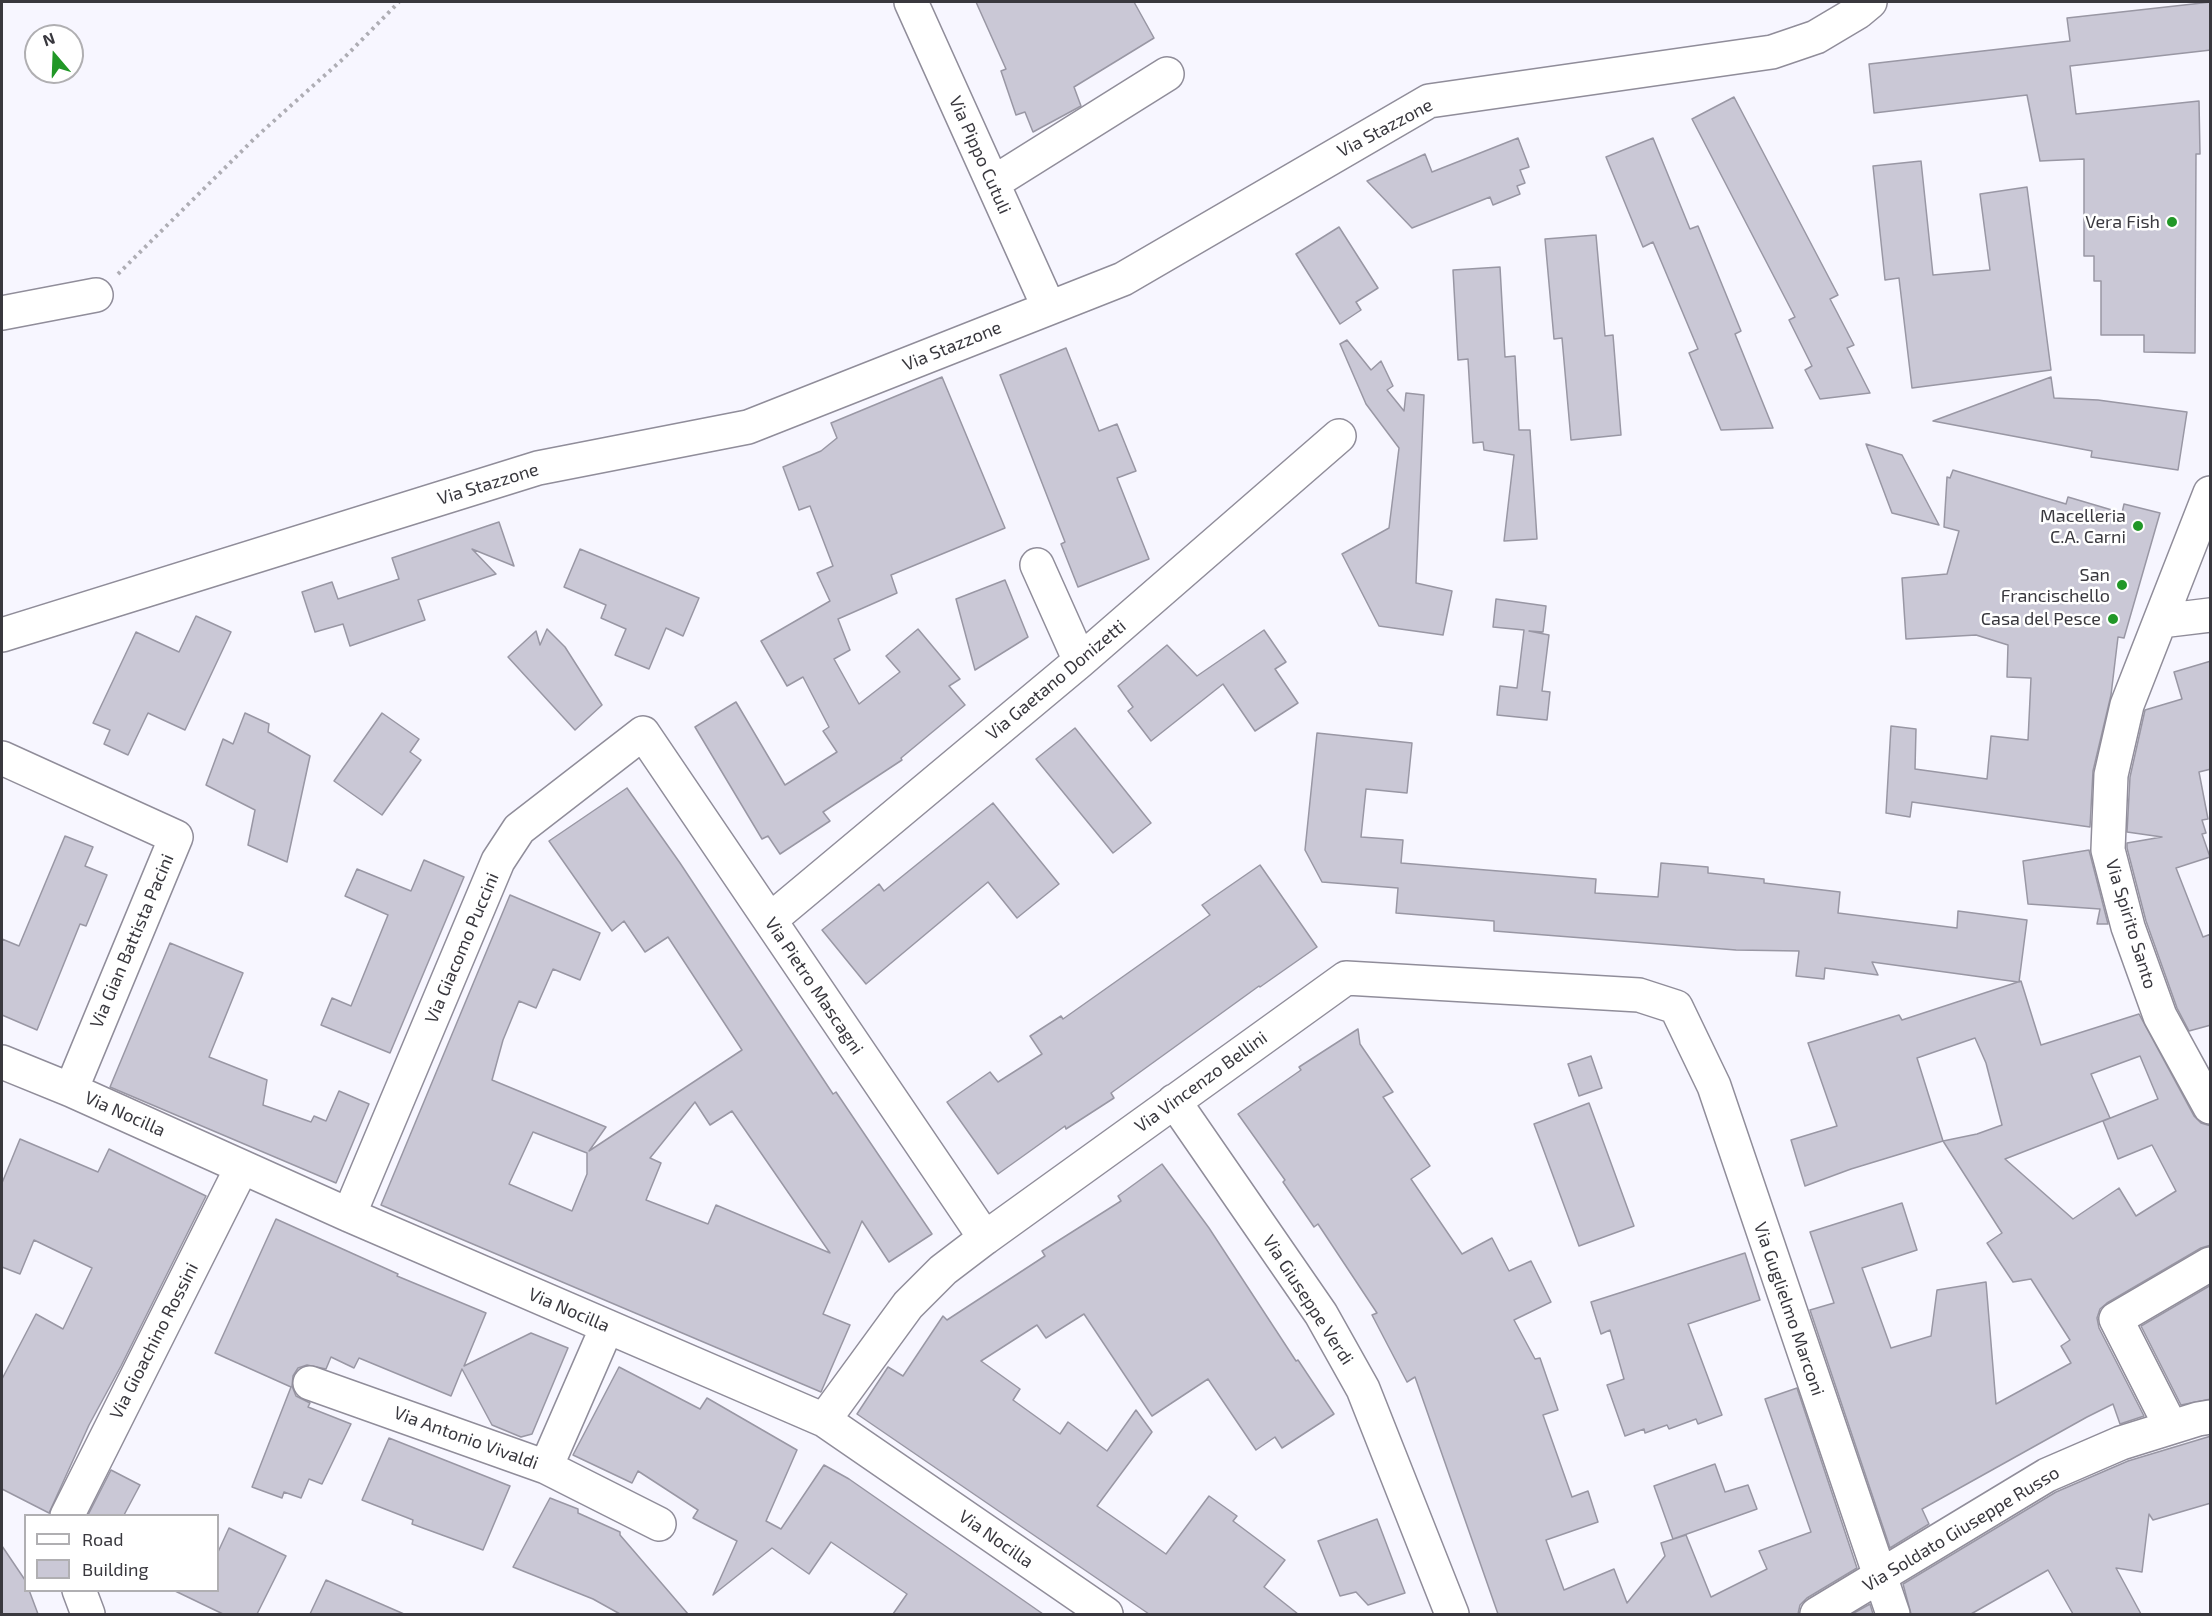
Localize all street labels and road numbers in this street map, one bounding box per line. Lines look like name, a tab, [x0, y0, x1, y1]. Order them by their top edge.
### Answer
street label: Via Pippo Cutuli	[944, 93, 1016, 217]
street label: Via Stazzone	[1334, 94, 1436, 162]
street label: Via Stazzone	[899, 316, 1005, 376]
street label: Via Stazzone	[435, 458, 541, 510]
street label: Via Gaetano Donizetti	[982, 615, 1130, 745]
street label: Via Gian Battista Pacini	[85, 851, 179, 1031]
street label: Via Spirito Santo	[2101, 856, 2161, 992]
street label: Via Giacomo Puccini	[420, 869, 504, 1027]
street label: Via Pietro Mascagni	[760, 913, 868, 1059]
street label: Via Vincenzo Bellini	[1131, 1027, 1271, 1137]
street label: Via Nocilla	[81, 1087, 169, 1141]
street label: Via Guglielmo Marconi	[1749, 1219, 1829, 1399]
street label: Via Giuseppe Verdi	[1258, 1231, 1358, 1369]
street label: Via Gioachino Rossini	[105, 1259, 203, 1423]
street label: Via Nocilla	[525, 1283, 613, 1337]
street label: Via Antonio Vivaldi	[391, 1402, 541, 1474]
street label: Via Soldato Giuseppe Russo	[1859, 1462, 2063, 1596]
street label: Via Nocilla	[955, 1505, 1037, 1573]

